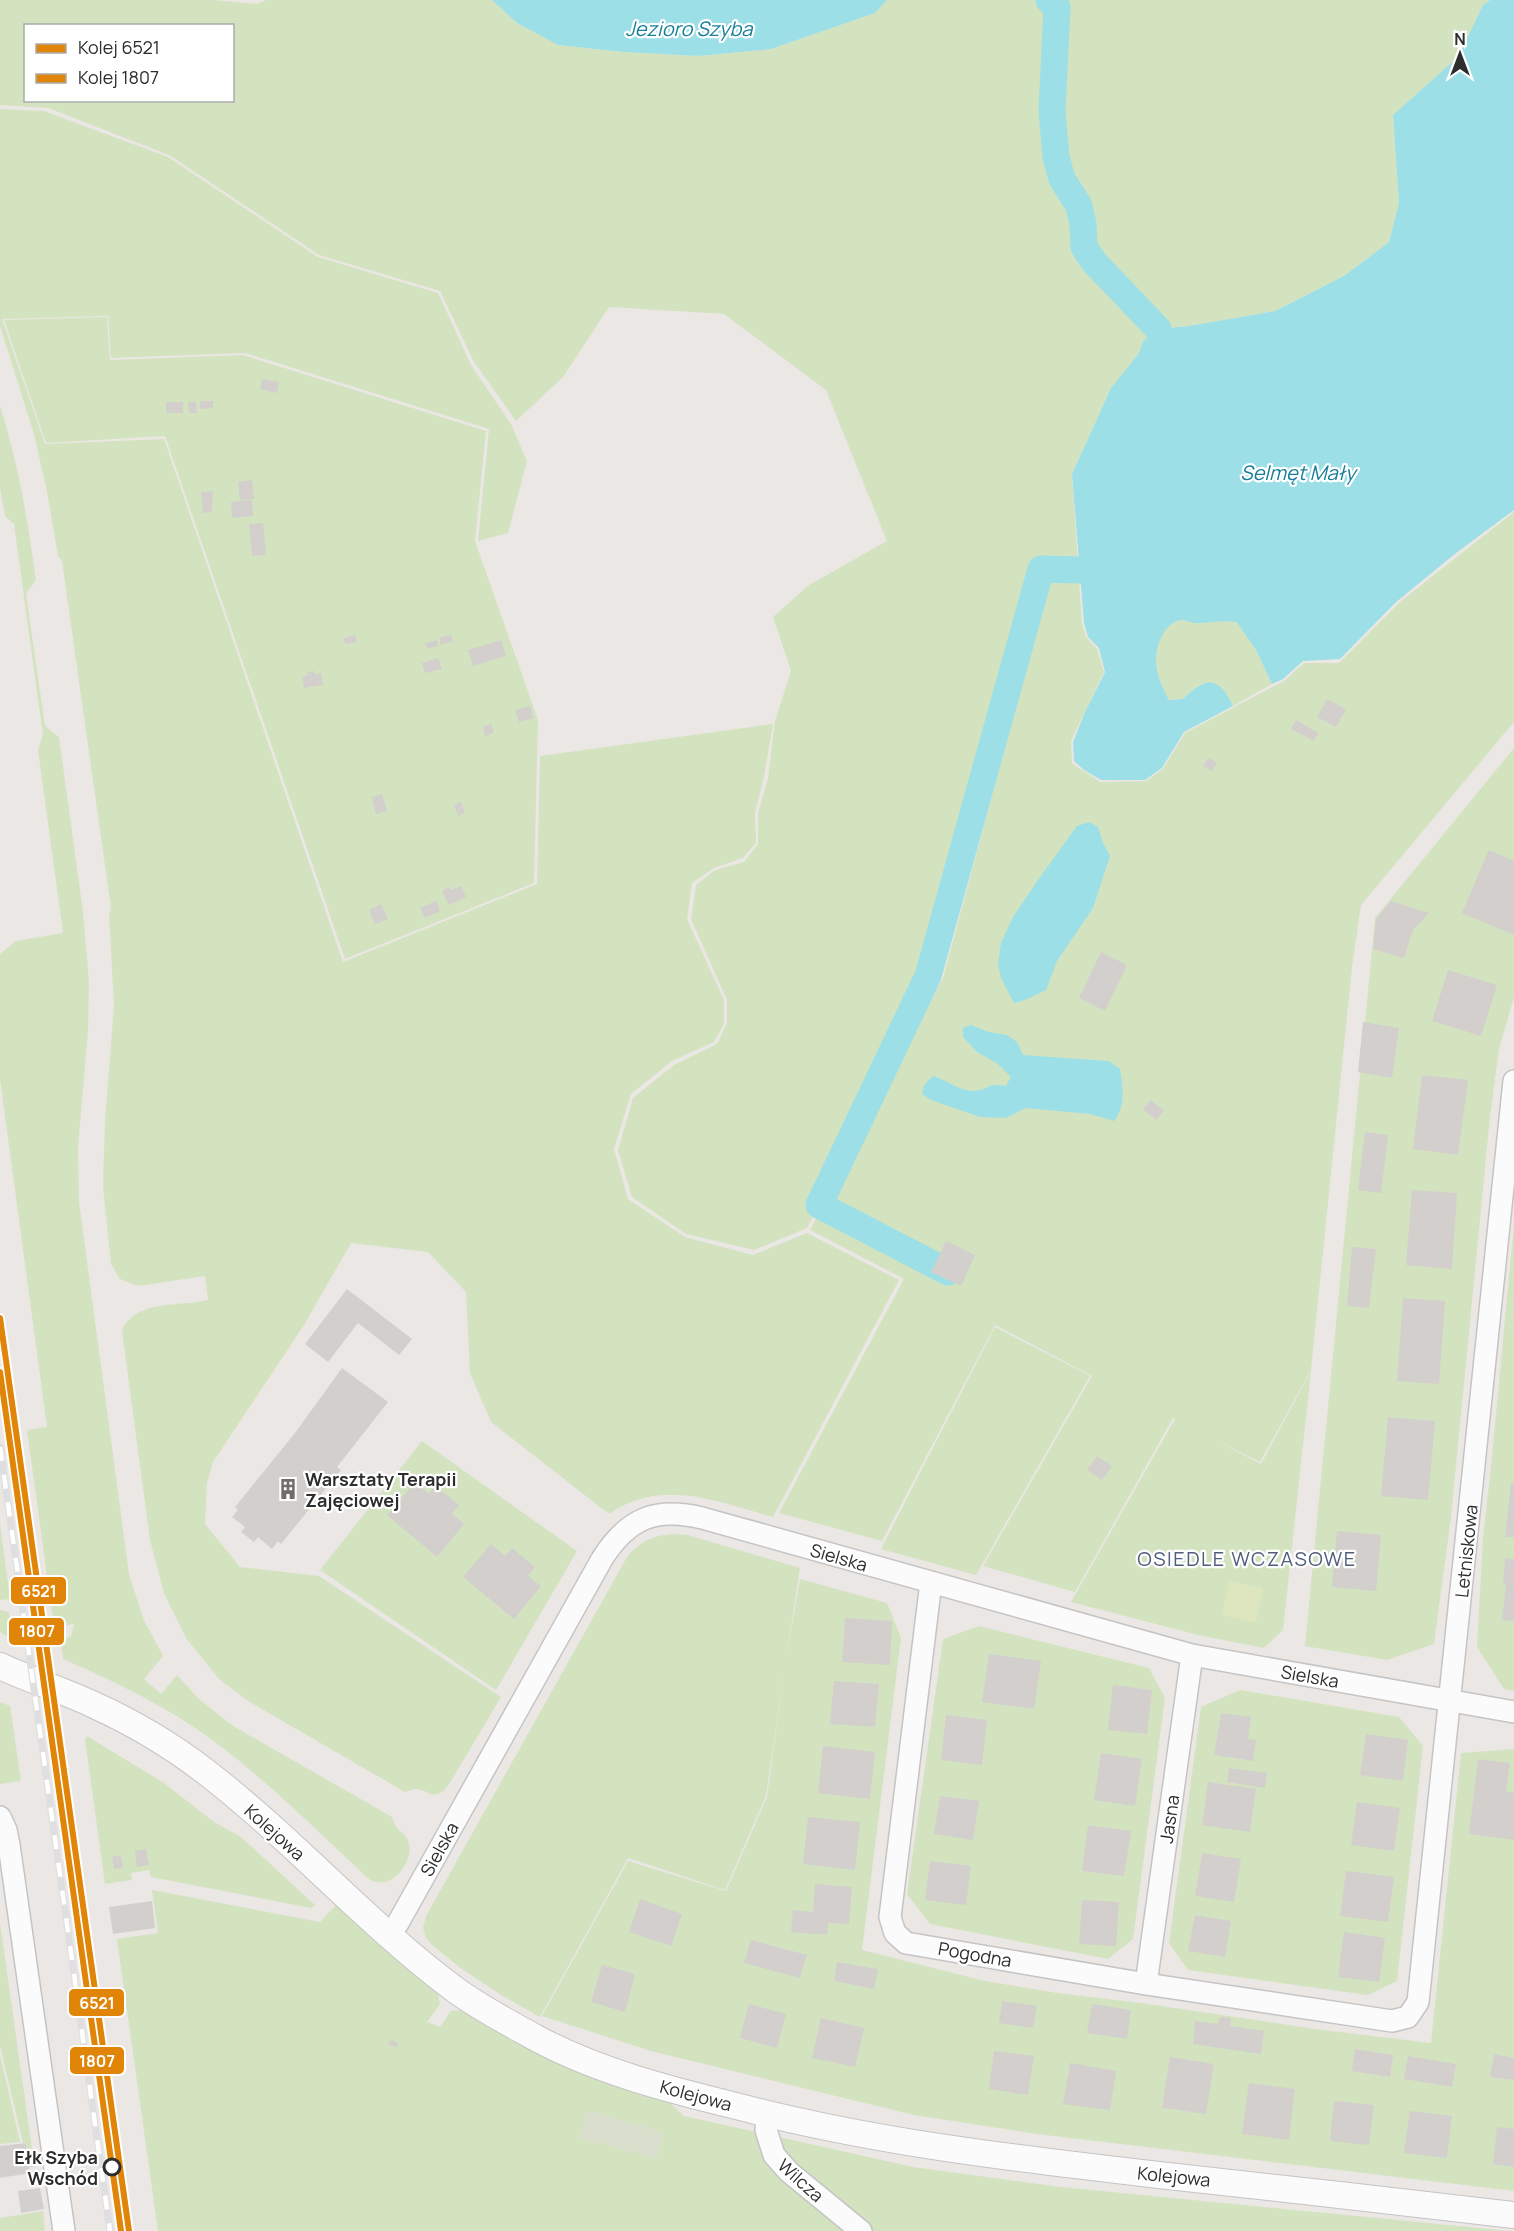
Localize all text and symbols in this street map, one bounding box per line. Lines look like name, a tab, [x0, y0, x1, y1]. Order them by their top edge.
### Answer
water label: Jezioro Szyba	[626, 15, 753, 42]
legend	[24, 24, 234, 102]
north arrow	[1430, 24, 1490, 84]
text: N	[1454, 28, 1466, 50]
text: Kolej 6521	[78, 35, 160, 59]
text: Kolej 1807	[78, 65, 159, 89]
water label: Selmęt Mały	[1240, 459, 1358, 486]
place label: Warsztaty Terapii Zajęciowej	[305, 1467, 456, 1512]
building icon: Warsztaty Terapii Zajęciowej	[276, 1477, 300, 1501]
street label: Letniskowa	[1449, 1503, 1483, 1599]
street label: Sielska	[808, 1537, 870, 1577]
district label: OSIEDLE WCZASOWE	[1137, 1545, 1357, 1572]
line badge: 6521	[10, 1576, 67, 1605]
text: 6521	[21, 1580, 57, 1602]
line badge: 1807	[8, 1617, 65, 1646]
text: 1807	[19, 1620, 55, 1642]
street label: Sielska	[1279, 1659, 1341, 1693]
street label: Jasna	[1154, 1793, 1184, 1845]
street label: Kolejowa	[240, 1799, 310, 1865]
street label: Sielska	[414, 1818, 464, 1880]
street label: Pogodna	[936, 1936, 1014, 1972]
line badge: 6521	[68, 1988, 125, 2017]
text: 6521	[79, 1992, 115, 2014]
line badge: 1807	[69, 2046, 125, 2075]
text: 1807	[79, 2050, 115, 2072]
street label: Kolejowa	[657, 2074, 735, 2116]
place label: Ełk Szyba Wschód	[14, 2145, 98, 2190]
street label: Wilcza	[773, 2153, 829, 2207]
marker: Ełk Szyba Wschód	[103, 2158, 121, 2176]
street label: Kolejowa	[1136, 2160, 1212, 2192]

